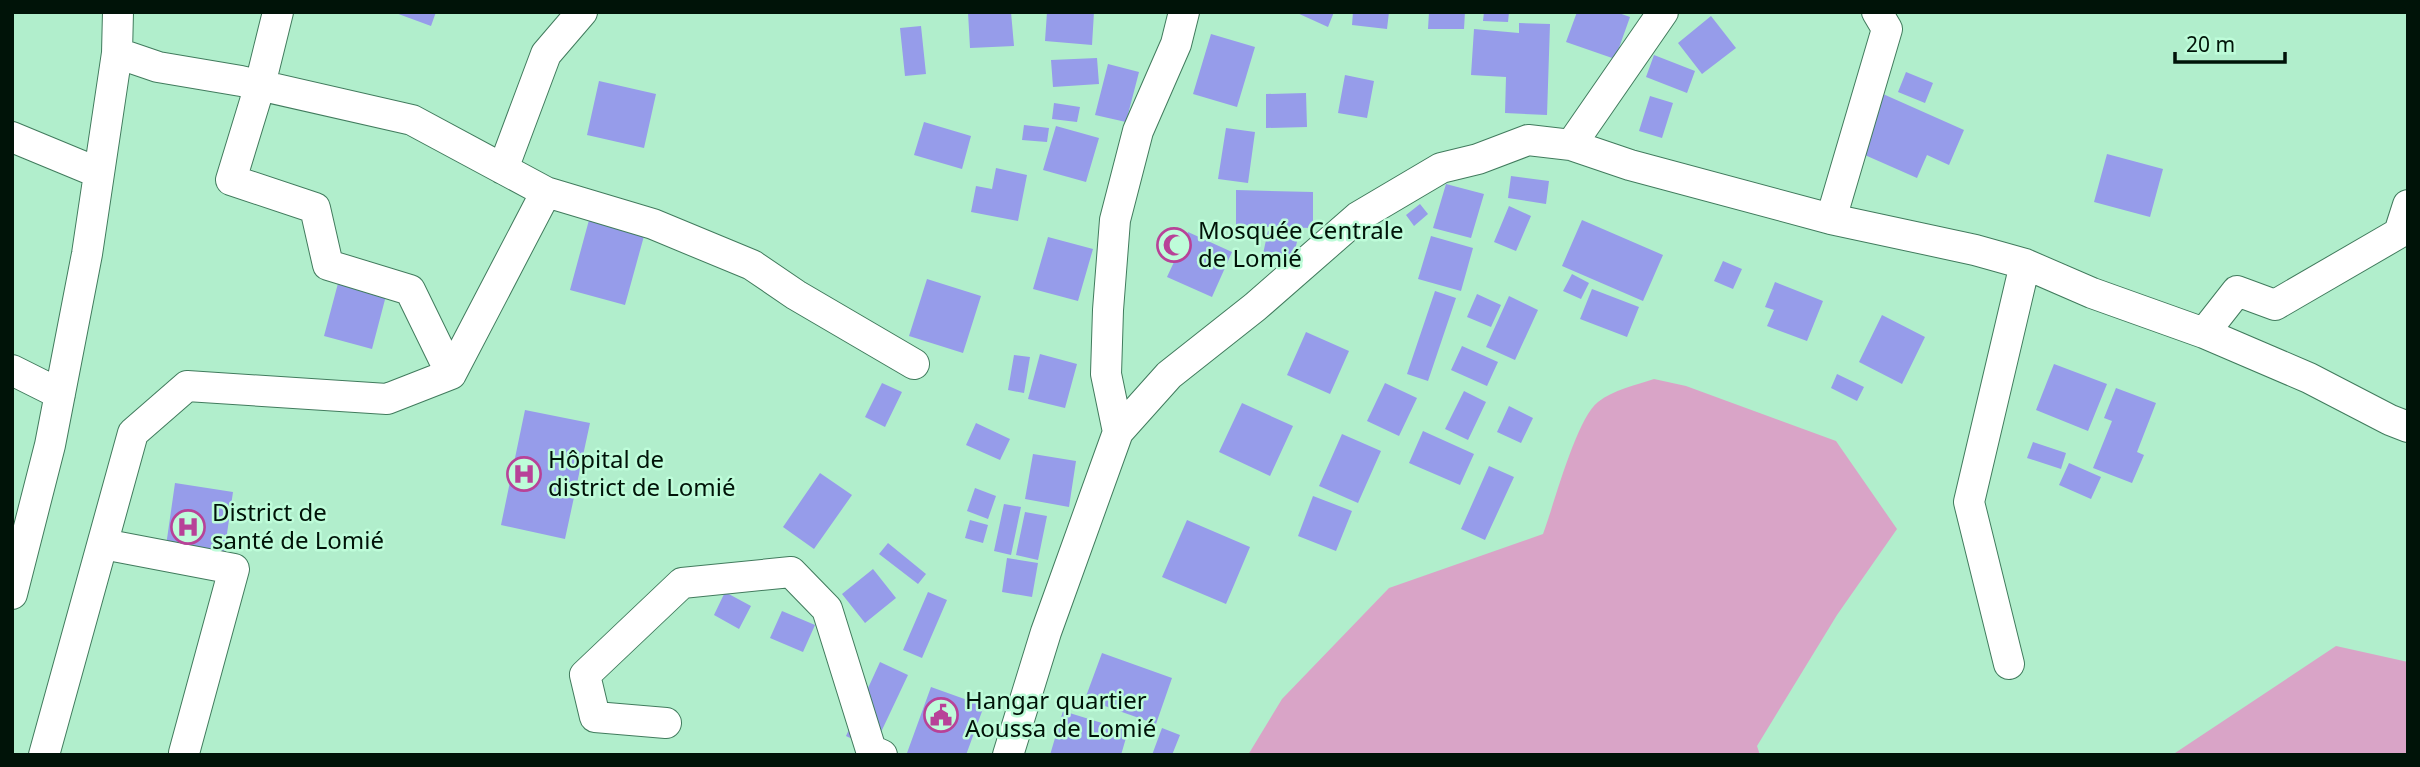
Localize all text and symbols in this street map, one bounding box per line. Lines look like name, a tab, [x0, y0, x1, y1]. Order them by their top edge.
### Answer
scale bar	[2175, 21, 2285, 65]
text: 20 m	[2186, 30, 2235, 58]
place label: Mosquée Centrale de Lomié	[1198, 213, 1404, 274]
mosque icon: Mosquée Centrale de Lomié	[1155, 226, 1193, 264]
place label: Hôpital de district de Lomié	[548, 442, 735, 503]
hospital icon: Hôpital de district de Lomié	[505, 455, 543, 493]
place label: District de santé de Lomié	[212, 495, 384, 556]
hospital icon: District de santé de Lomié	[169, 508, 207, 546]
place label: Hangar quartier Aoussa de Lomié	[965, 683, 1156, 744]
public building icon: Hangar quartier Aoussa de Lomié	[922, 696, 960, 734]

